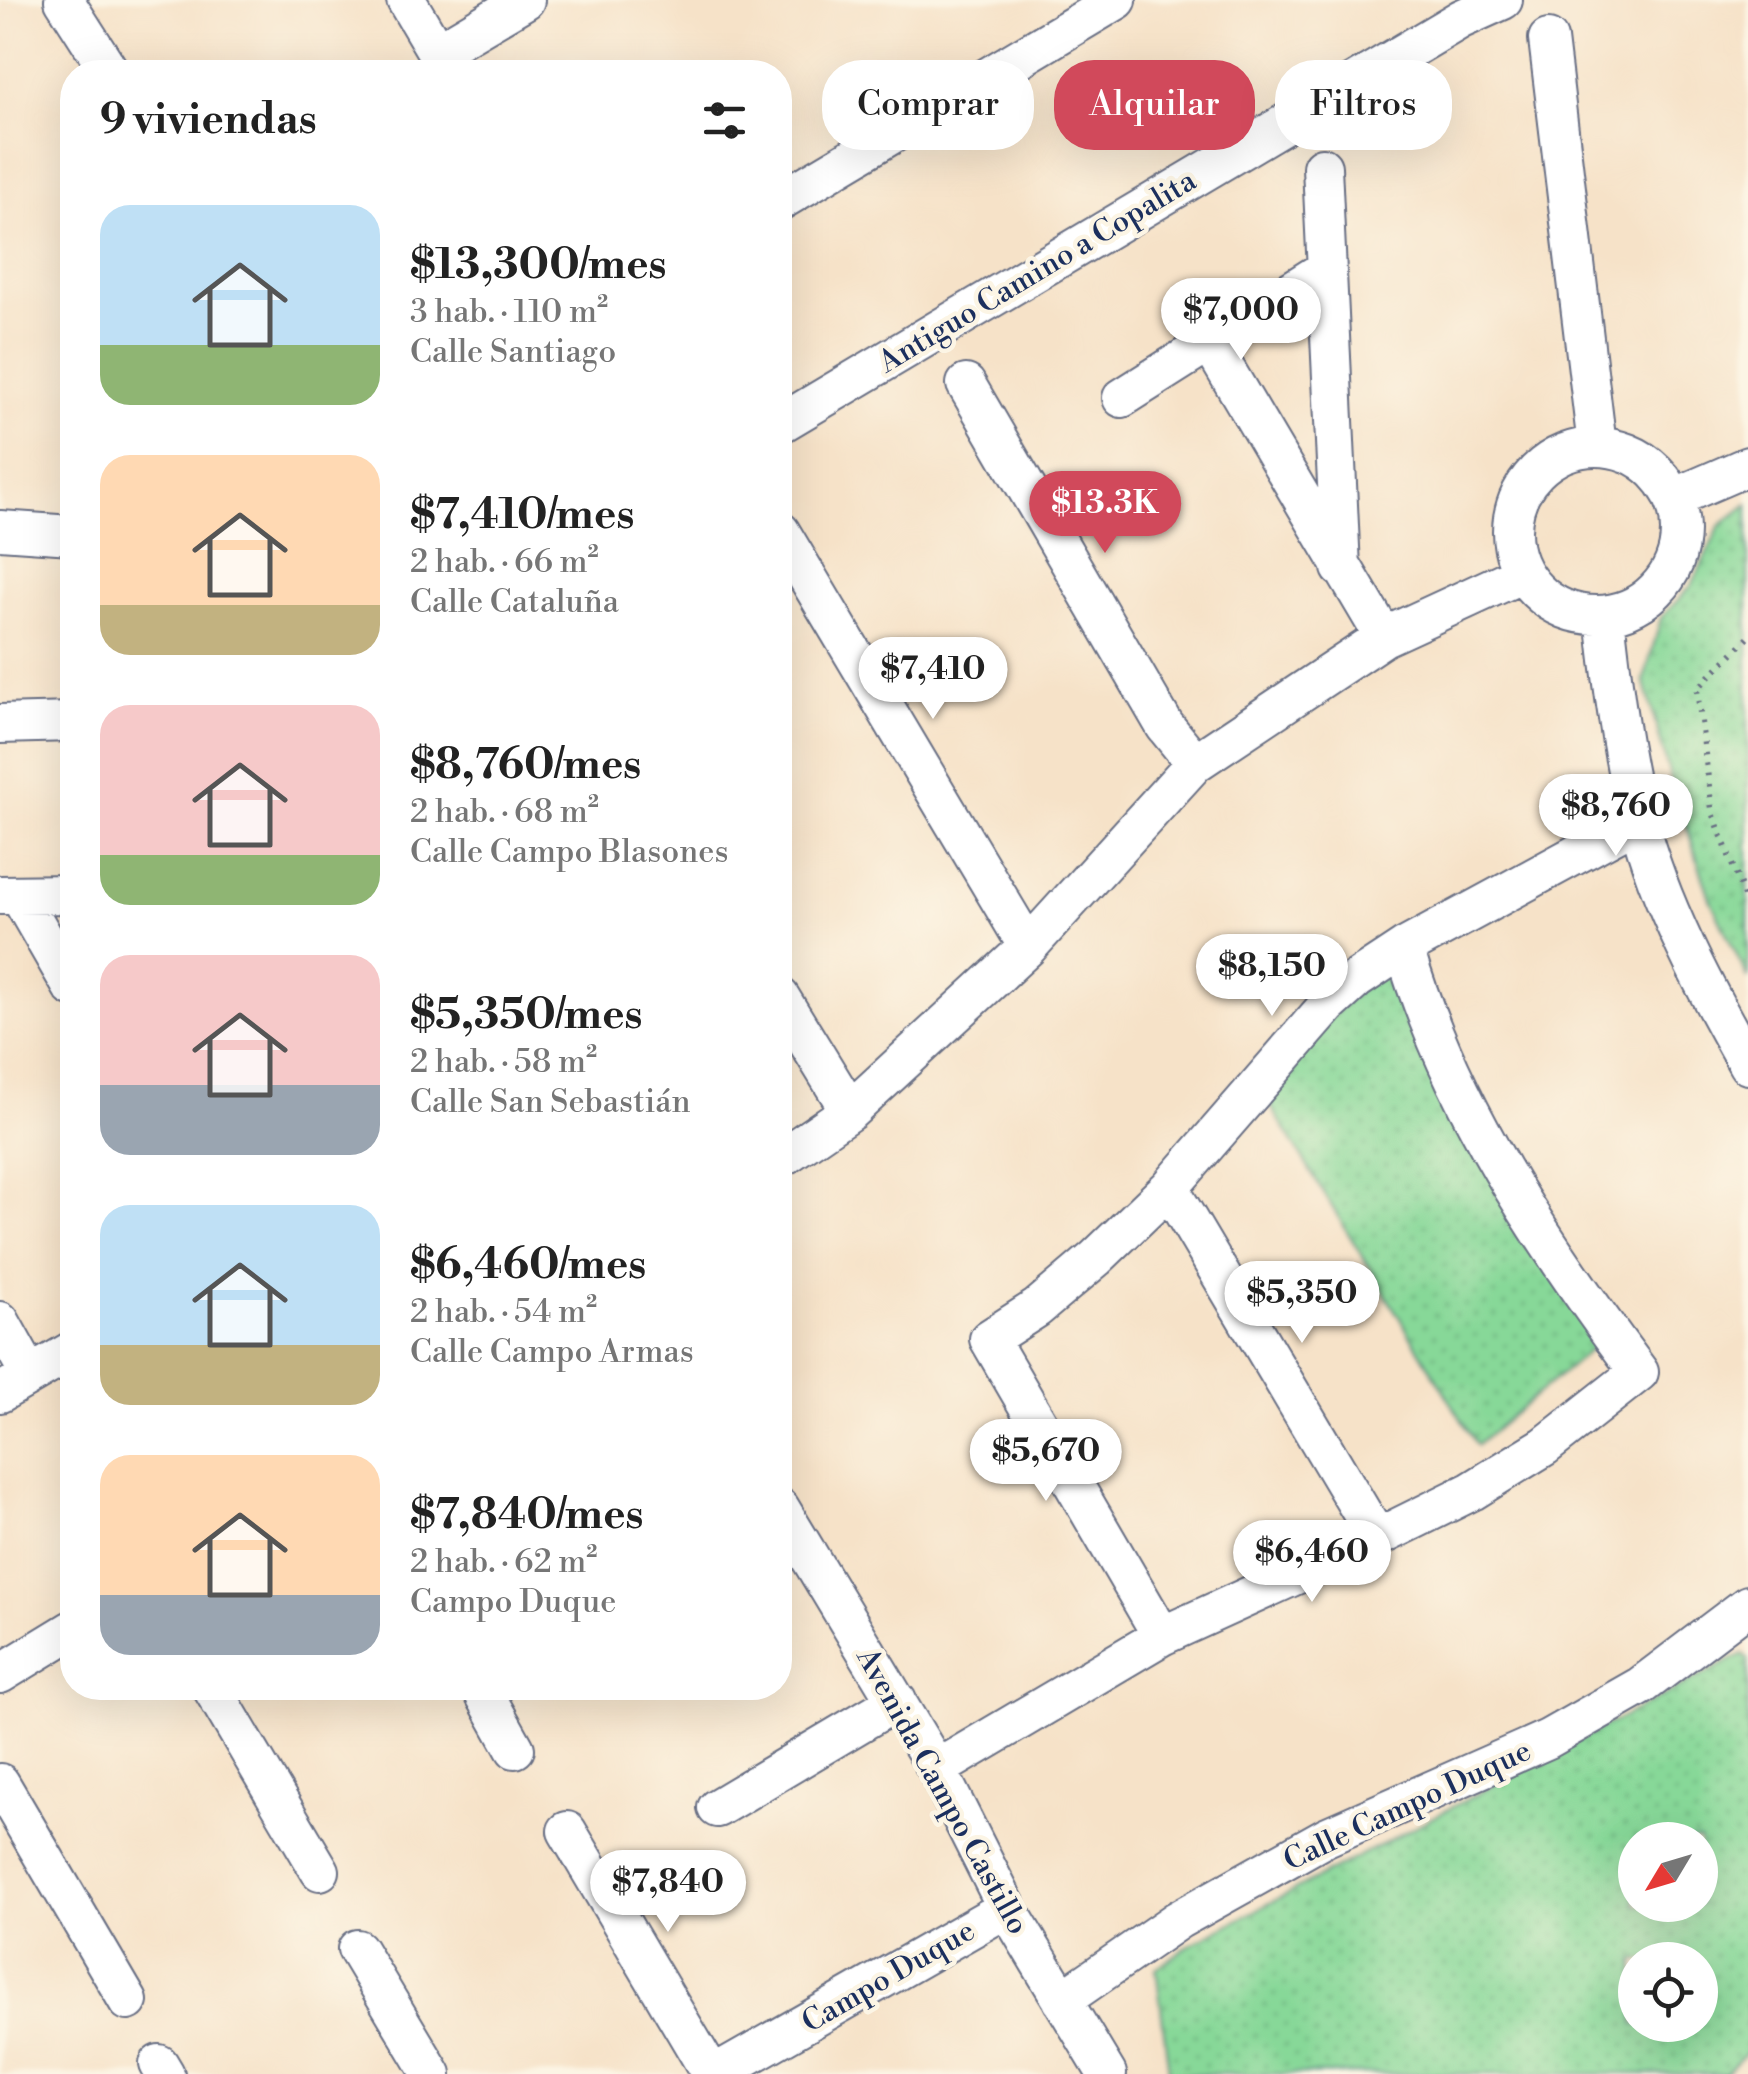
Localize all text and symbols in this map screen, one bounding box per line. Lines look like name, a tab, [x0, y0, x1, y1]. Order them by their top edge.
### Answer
chip: Comprar	[822, 60, 1034, 150]
chip: Alquilar	[1054, 60, 1255, 150]
chip: Filtros	[1275, 60, 1452, 150]
icon: filters	[697, 93, 752, 148]
text: 9 viviendas	[100, 94, 317, 147]
street label: Antiguo Camino a Copalita	[871, 162, 1204, 382]
text: $13,300/mes	[410, 239, 666, 292]
icon: home	[180, 245, 300, 365]
pin: $7,000	[1160, 278, 1322, 363]
text: $7,000	[1183, 290, 1299, 330]
text: 3 hab. · 110 m²	[410, 292, 608, 332]
text: Calle Santiago	[410, 332, 616, 372]
pin: $13.3K	[1024, 471, 1186, 556]
text: $13.3K	[1051, 483, 1159, 523]
text: $7,410/mes	[410, 489, 634, 542]
icon: home	[180, 495, 300, 615]
text: 2 hab. · 66 m²	[410, 542, 599, 582]
text: Calle Cataluña	[410, 582, 619, 622]
pin: $7,410	[852, 637, 1014, 722]
text: $7,410	[881, 649, 985, 689]
text: $8,760/mes	[410, 739, 641, 792]
icon: home	[180, 745, 300, 865]
pin: $8,760	[1535, 774, 1697, 859]
text: $8,760	[1561, 786, 1671, 826]
text: 2 hab. · 68 m²	[410, 792, 599, 832]
text: Calle Campo Blasones	[410, 832, 728, 872]
pin: $8,150	[1191, 934, 1353, 1019]
text: $8,150	[1218, 946, 1326, 986]
text: $5,350/mes	[410, 989, 643, 1042]
icon: home	[180, 995, 300, 1115]
text: 2 hab. · 58 m²	[410, 1042, 597, 1082]
text: Calle San Sebastián	[410, 1082, 690, 1122]
text: $6,460/mes	[410, 1239, 646, 1292]
icon: home	[180, 1245, 300, 1365]
pin: $5,350	[1221, 1261, 1383, 1346]
text: $5,350	[1246, 1273, 1358, 1313]
text: 2 hab. · 54 m²	[410, 1292, 597, 1332]
text: Calle Campo Armas	[410, 1332, 694, 1372]
pin: $5,670	[965, 1419, 1127, 1504]
text: $5,670	[992, 1431, 1100, 1471]
text: $7,840/mes	[410, 1489, 644, 1542]
icon: home	[180, 1495, 300, 1615]
pin: $6,460	[1231, 1520, 1393, 1605]
text: $6,460	[1255, 1532, 1369, 1572]
text: 2 hab. · 62 m²	[410, 1542, 598, 1582]
text: Campo Duque	[410, 1582, 616, 1622]
street label: Avenida Campo Castillo	[847, 1641, 1037, 1941]
street label: Calle Campo Duque	[1278, 1732, 1537, 1880]
north arrow	[1618, 1822, 1718, 1922]
map controls	[1618, 1822, 1718, 2042]
pin: $7,840	[587, 1850, 749, 1935]
text: $7,840	[612, 1862, 724, 1902]
street label: Campo Duque	[795, 1912, 982, 2042]
button: locate	[1618, 1942, 1718, 2042]

